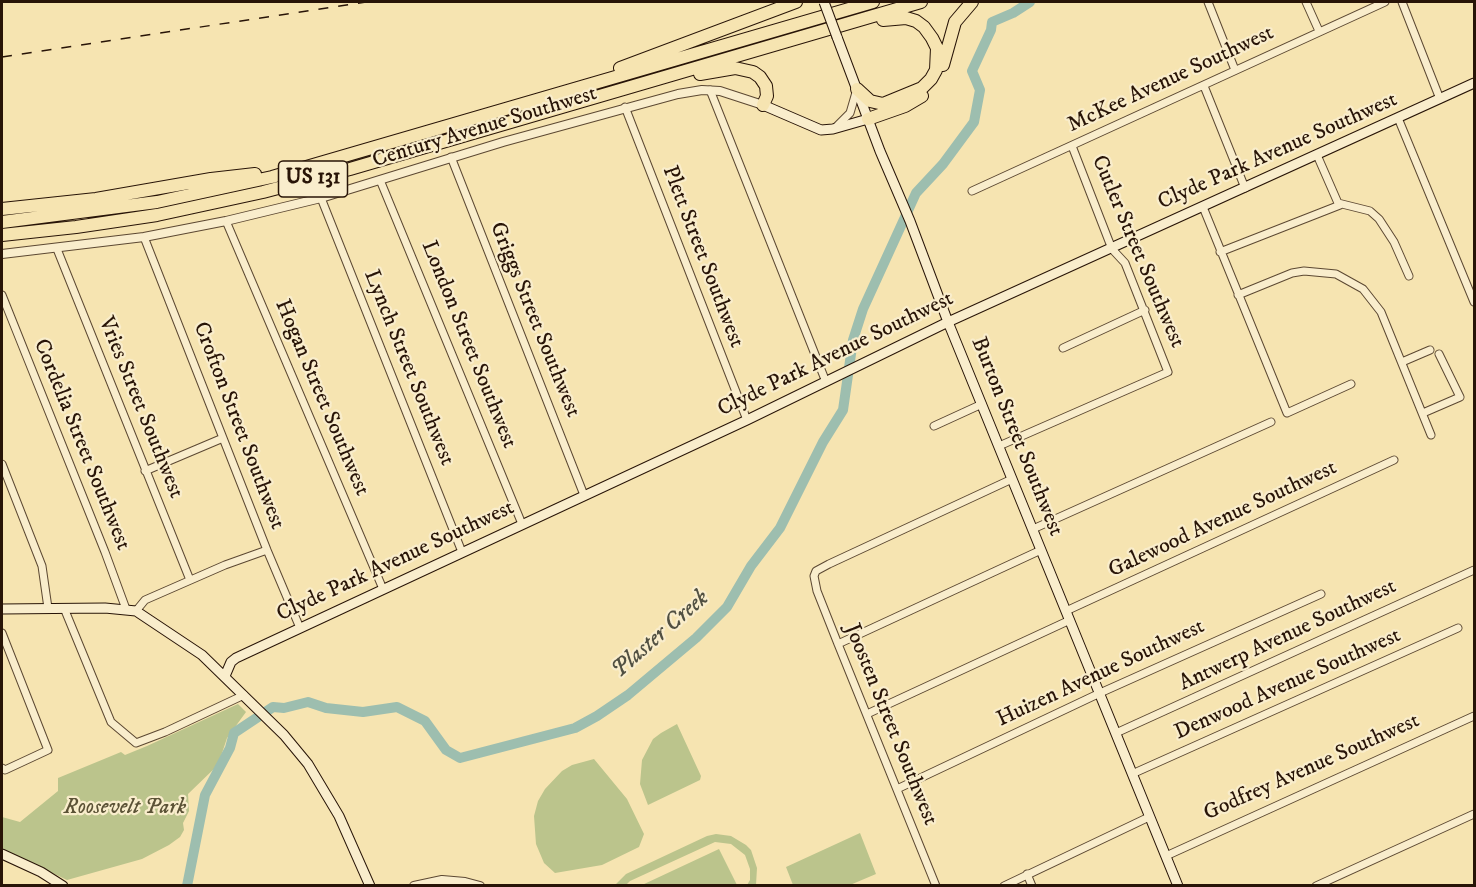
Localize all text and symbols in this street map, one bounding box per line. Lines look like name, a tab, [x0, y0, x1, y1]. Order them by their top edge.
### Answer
street label: McKee Avenue Southwest	[1064, 21, 1278, 139]
street label: Century Avenue Southwest	[370, 81, 600, 175]
street label: Clyde Park Avenue Southwest	[1154, 87, 1402, 217]
street label: Cutler Street Southwest	[1085, 152, 1189, 352]
road number: US 131	[278, 161, 348, 197]
street label: Plett Street Southwest	[655, 162, 749, 352]
street label: Griggs Street Southwest	[483, 218, 585, 422]
street label: London Street Southwest	[414, 237, 522, 453]
street label: Lynch Street Southwest	[357, 266, 459, 470]
street label: Clyde Park Avenue Southwest	[714, 286, 958, 424]
street label: Hogan Street Southwest	[268, 296, 374, 500]
street label: Vries Street Southwest	[92, 313, 188, 503]
street label: Crofton Street Southwest	[186, 319, 290, 533]
street label: Burton Street Southwest	[964, 334, 1068, 540]
street label: Cordelia Street Southwest	[27, 336, 135, 554]
street label: Galewood Avenue Southwest	[1105, 456, 1341, 584]
street label: Clyde Park Avenue Southwest	[273, 495, 519, 629]
street label: Antwerp Avenue Southwest	[1175, 574, 1401, 698]
water label: Plaster Creek	[606, 585, 716, 685]
street label: Huizen Avenue Southwest	[993, 614, 1209, 734]
street label: Joosten Street Southwest	[837, 620, 943, 830]
street label: Denwood Avenue Southwest	[1171, 623, 1405, 747]
street label: Godfrey Avenue Southwest	[1200, 708, 1424, 828]
park label: Roosevelt Park	[64, 795, 186, 821]

